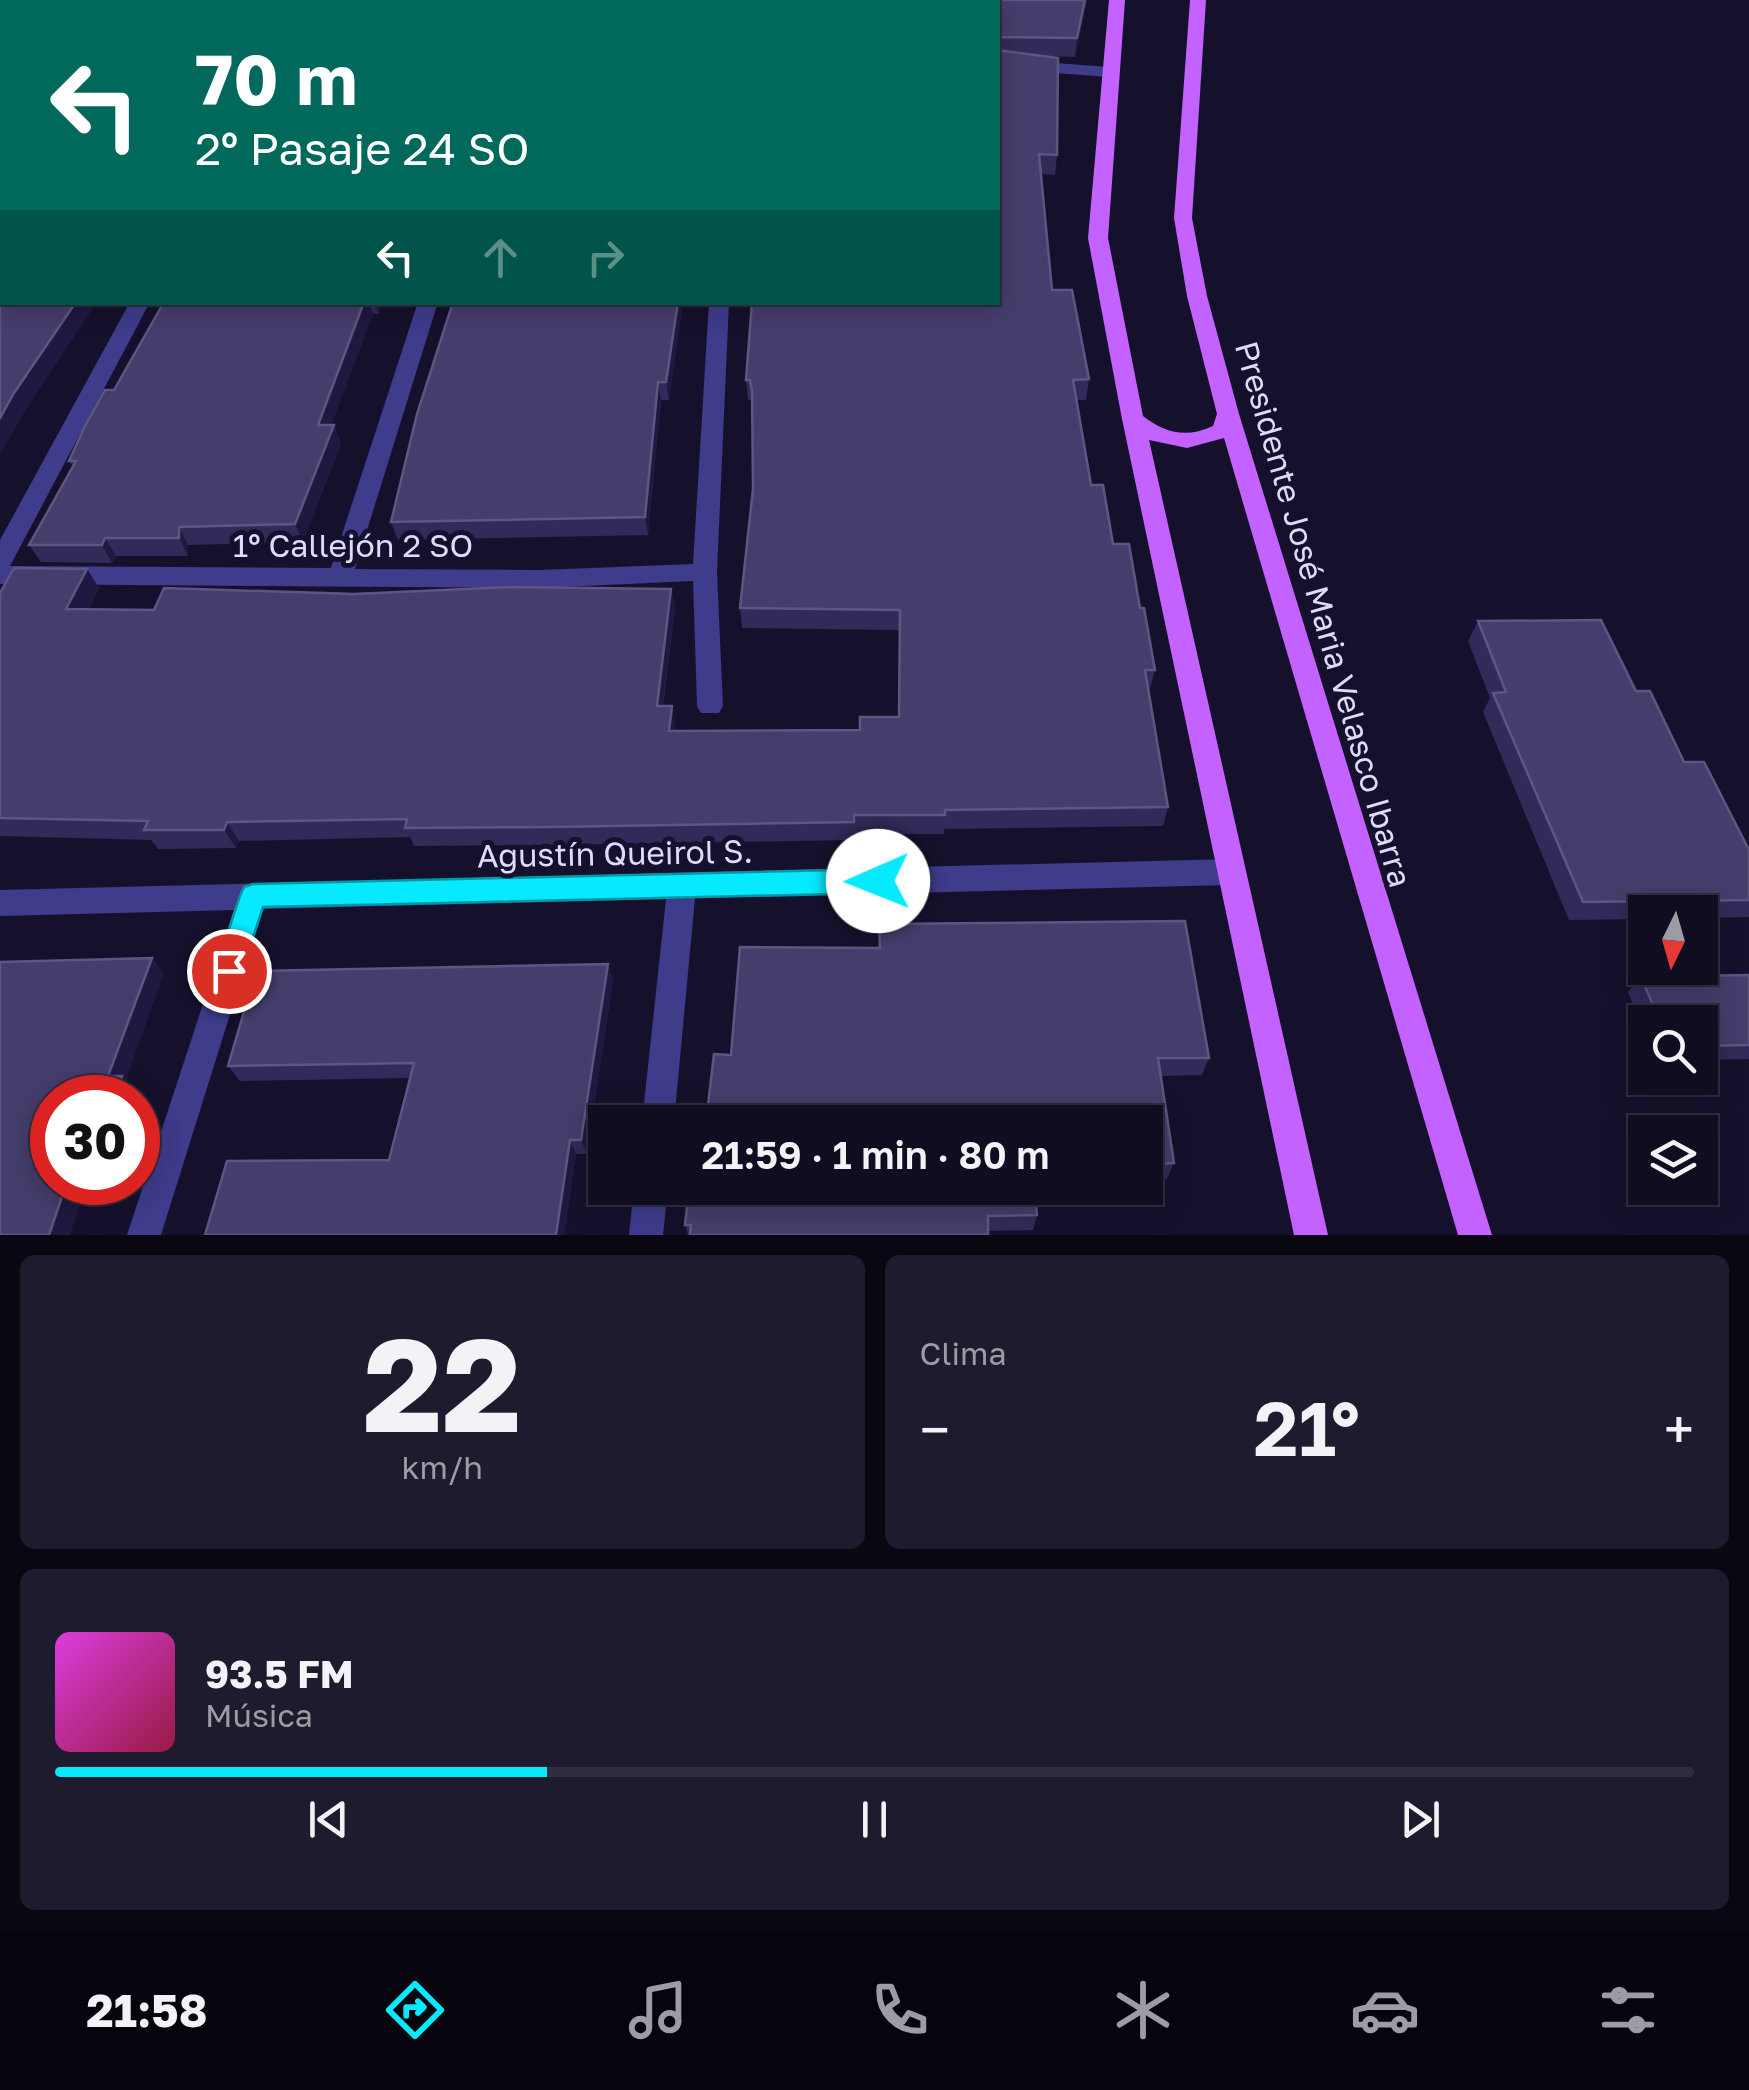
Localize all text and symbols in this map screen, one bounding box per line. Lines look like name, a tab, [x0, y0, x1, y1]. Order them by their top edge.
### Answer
text: 70 m	[195, 36, 357, 120]
icon: left	[30, 40, 160, 170]
text: 2º Pasaje 24 SO	[195, 121, 530, 175]
icon: left	[368, 230, 423, 285]
icon: ahead	[473, 230, 528, 285]
icon: right	[578, 230, 633, 285]
street label: Presidente José Maria Velasco Ibarra	[1228, 337, 1420, 891]
street label: 1º Callejón 2 SO	[233, 526, 473, 564]
position arrow	[826, 829, 930, 933]
street label: Agustín Queirol S.	[477, 832, 753, 874]
north arrow	[1628, 895, 1718, 985]
map controls	[1628, 895, 1718, 1205]
pin	[187, 929, 272, 1014]
icon: arrive	[202, 944, 257, 999]
button: search	[1628, 1005, 1718, 1095]
speed limit sign: 30	[30, 1075, 160, 1205]
button: layers	[1628, 1115, 1718, 1205]
text: 21:59 · 1 min · 80 m	[702, 1132, 1049, 1177]
text: 22	[363, 1305, 522, 1461]
text: Clima	[920, 1334, 1006, 1372]
text: 21°	[1253, 1382, 1360, 1473]
text: −	[920, 1396, 950, 1462]
text: +	[1664, 1396, 1694, 1462]
text: km/h	[402, 1448, 483, 1486]
text: 93.5 FM	[205, 1651, 354, 1696]
text: Música	[205, 1696, 313, 1734]
icon: previous	[301, 1792, 356, 1847]
icon: pause	[847, 1792, 902, 1847]
icon: next	[1393, 1792, 1448, 1847]
icon: directions	[380, 1975, 450, 2045]
icon: music	[623, 1975, 693, 2045]
icon: phone	[865, 1975, 935, 2045]
icon: climate	[1108, 1975, 1178, 2045]
icon: car	[1350, 1975, 1420, 2045]
icon: filters	[1593, 1975, 1663, 2045]
text: 21:58	[86, 1983, 208, 2037]

